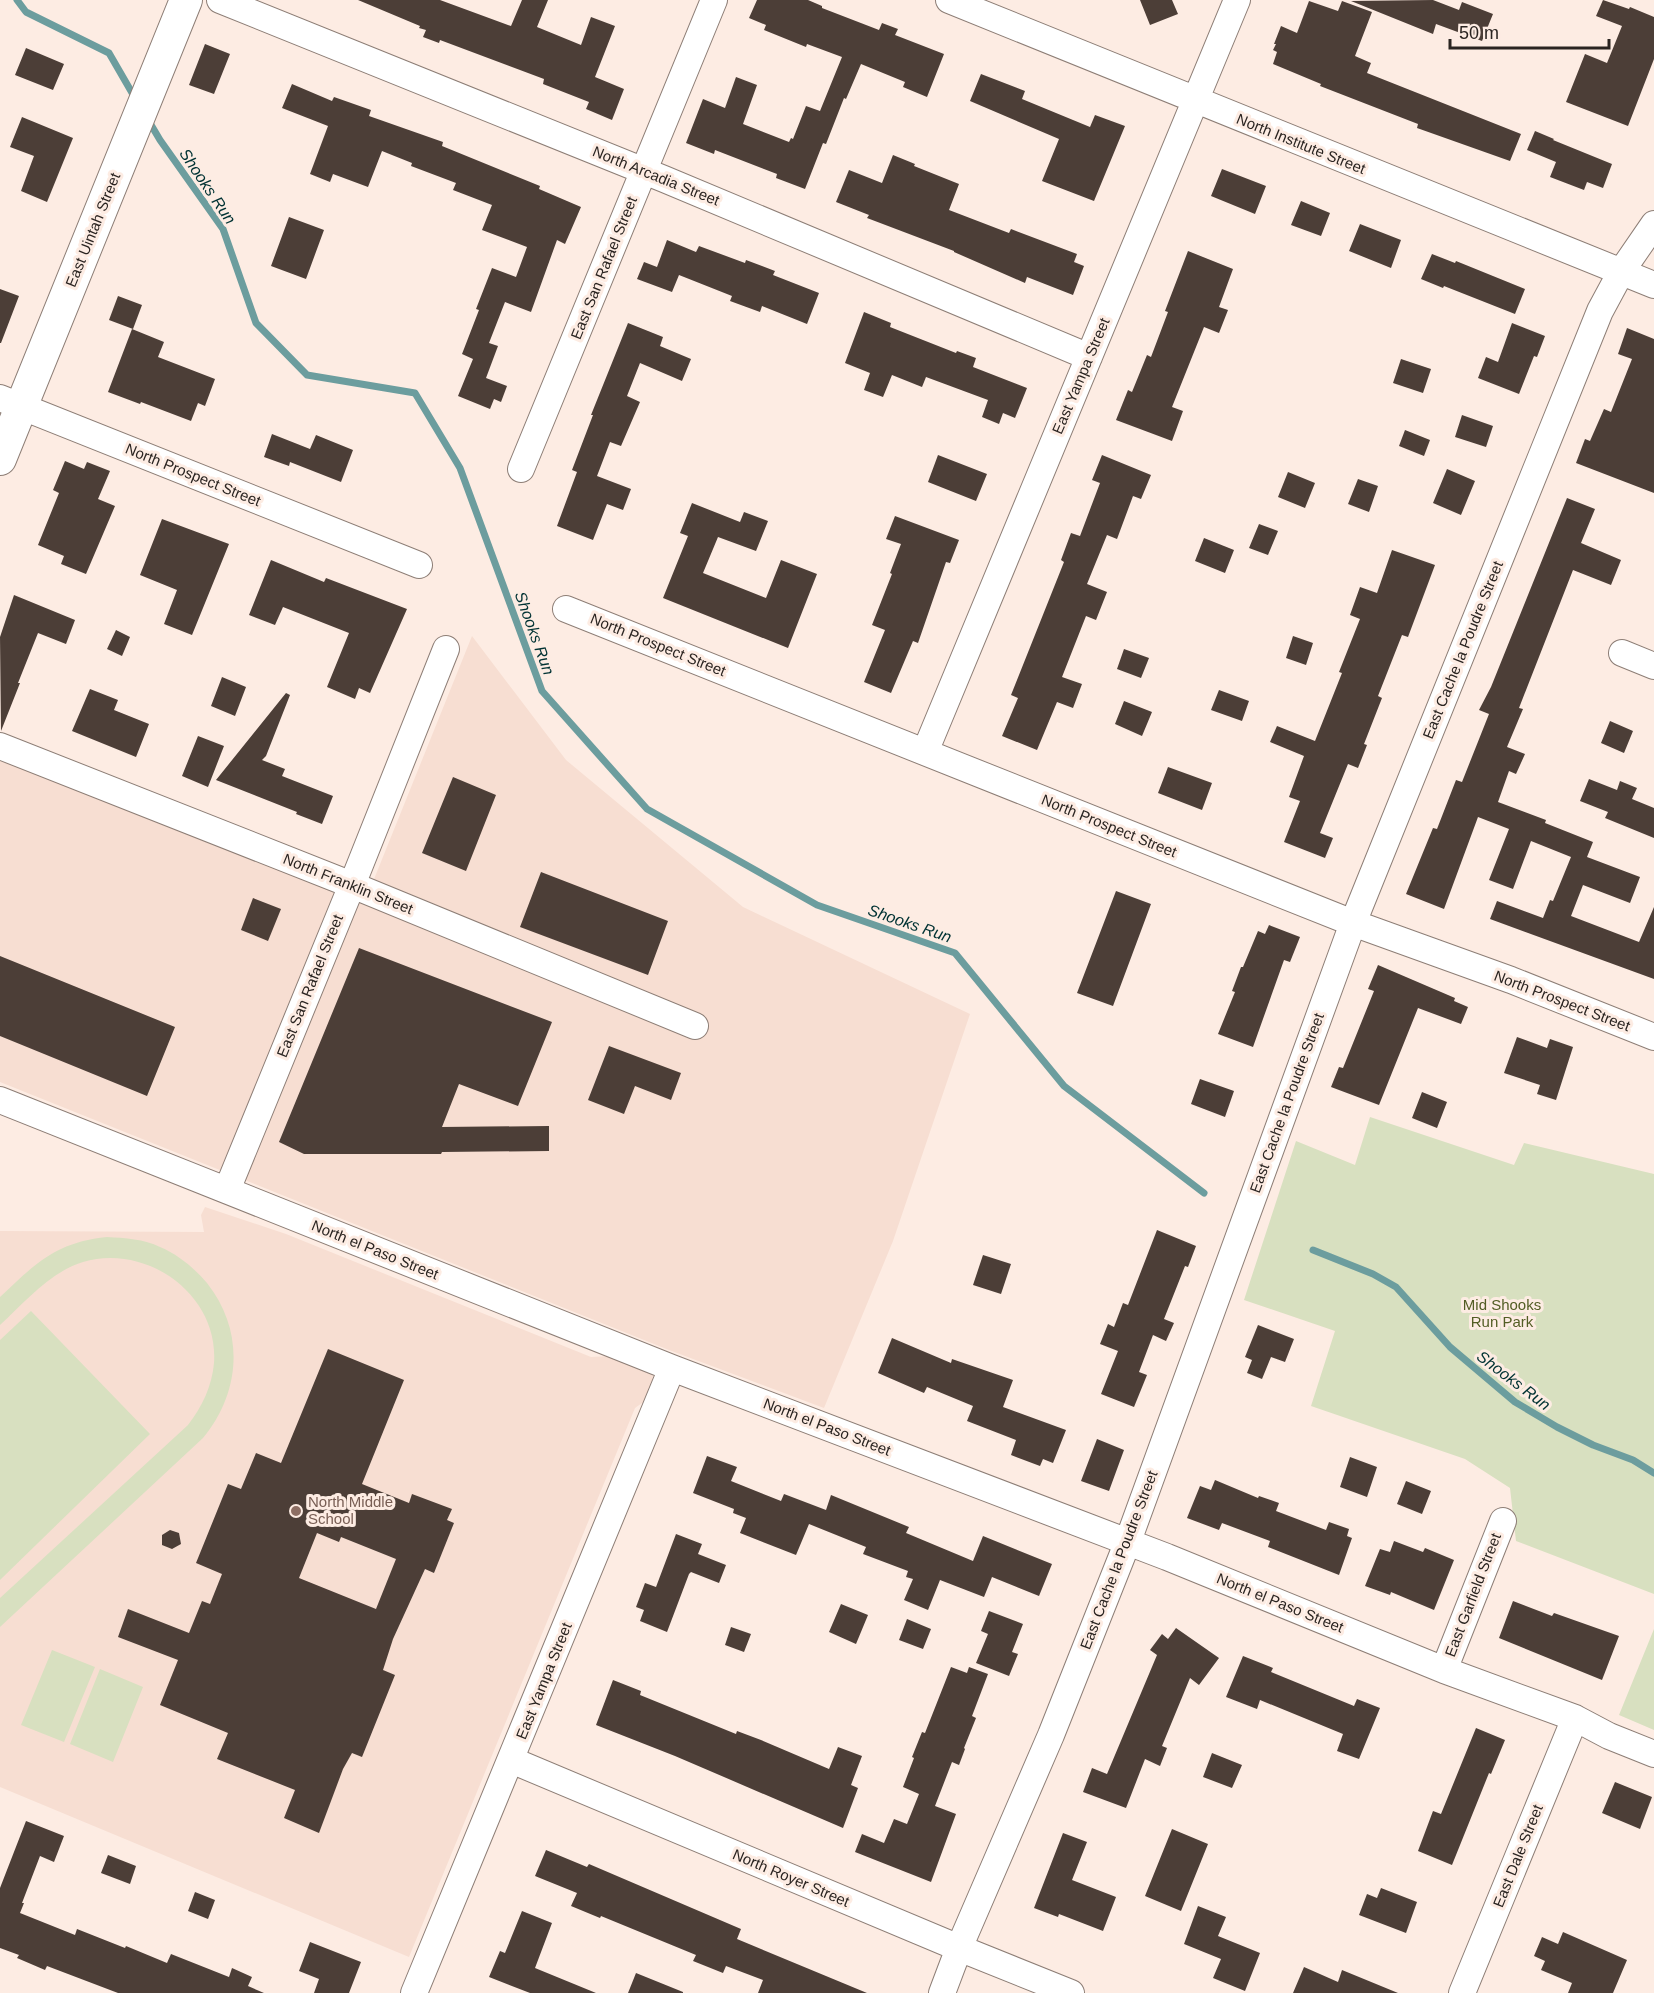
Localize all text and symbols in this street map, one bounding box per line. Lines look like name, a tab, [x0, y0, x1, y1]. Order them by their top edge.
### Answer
scale bar	[1450, 12, 1609, 50]
text: 50 m	[1459, 23, 1499, 43]
street label: North Institute Street	[1234, 110, 1369, 177]
street label: North Arcadia Street	[590, 142, 723, 209]
water label: Shooks Run	[176, 145, 239, 227]
street label: East Uintah Street	[62, 169, 124, 289]
street label: East San Rafael Street	[567, 193, 640, 342]
street label: East Yampa Street	[1048, 314, 1113, 436]
street label: North Prospect Street	[123, 440, 264, 510]
street label: East Cache la Poudre Street	[1419, 558, 1506, 741]
water label: Shooks Run	[512, 589, 557, 677]
street label: North Prospect Street	[588, 610, 729, 680]
street label: North Prospect Street	[1039, 791, 1180, 861]
street label: North Franklin Street	[281, 850, 416, 918]
water label: Shooks Run	[866, 901, 954, 946]
street label: East San Rafael Street	[273, 911, 346, 1060]
street label: North Prospect Street	[1492, 967, 1633, 1035]
street label: East Cache la Poudre Street	[1246, 1010, 1327, 1195]
street label: North el Paso Street	[309, 1216, 442, 1283]
park label: Mid Shooks Run Park	[1463, 1296, 1541, 1330]
water label: Shooks Run	[1474, 1347, 1554, 1413]
street label: North el Paso Street	[761, 1394, 894, 1459]
street label: East Cache la Poudre Street	[1077, 1467, 1161, 1652]
place label: North Middle School	[308, 1493, 393, 1527]
marker: North Middle School	[289, 1504, 303, 1518]
street label: East Garfield Street	[1441, 1530, 1504, 1659]
street label: North el Paso Street	[1214, 1569, 1347, 1636]
street label: East Yampa Street	[512, 1619, 575, 1742]
street label: East Dale Street	[1489, 1801, 1546, 1910]
street label: North Royer Street	[730, 1845, 853, 1910]

